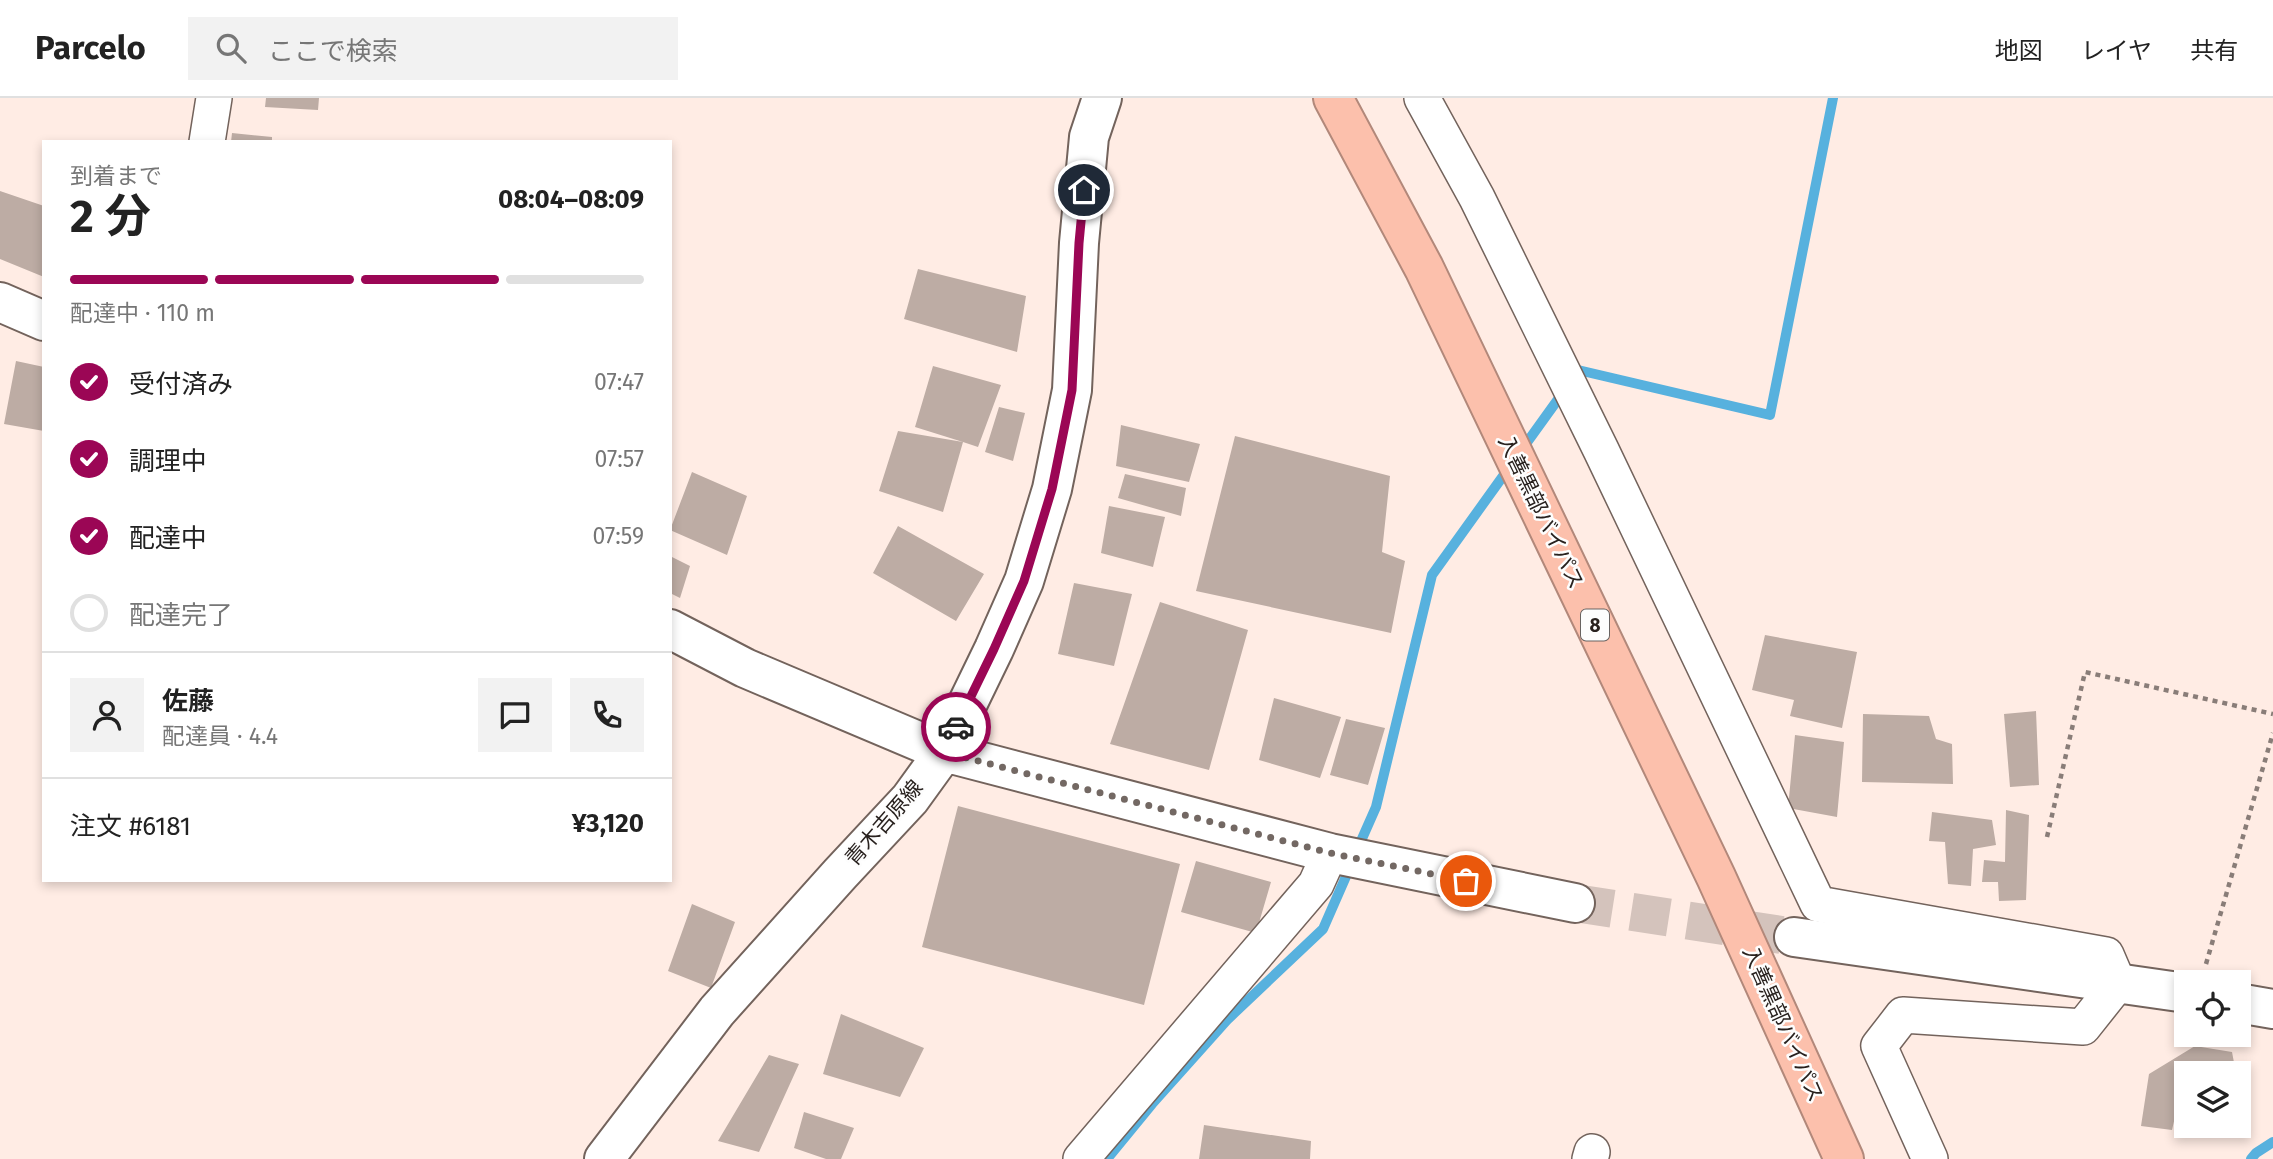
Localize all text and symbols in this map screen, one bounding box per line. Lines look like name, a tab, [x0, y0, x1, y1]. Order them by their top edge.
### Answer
search box	[188, 17, 678, 80]
text: Parcelo	[35, 28, 146, 68]
icon: search	[212, 29, 250, 67]
text: ここで検索	[268, 36, 398, 67]
text: 地図	[1995, 37, 2043, 65]
text: レイヤ	[2081, 37, 2152, 65]
text: 共有	[2190, 37, 2238, 65]
pin	[1054, 160, 1114, 220]
text: 到着まで	[70, 162, 162, 190]
icon: home	[1065, 171, 1103, 209]
text: 08:04–08:09	[498, 184, 644, 215]
text: 2 分	[70, 189, 151, 244]
text: 配達中 · 110 m	[70, 299, 215, 327]
icon: check	[70, 363, 108, 401]
text: 07:47	[594, 368, 644, 396]
text: 受付済み	[129, 369, 233, 400]
street label: 入善黒部バイパス	[1493, 431, 1589, 593]
icon: check	[70, 440, 108, 478]
text: 07:57	[595, 445, 644, 473]
text: 調理中	[129, 446, 207, 477]
icon: check	[70, 517, 108, 555]
text: 07:59	[593, 522, 644, 550]
text: 配達中	[129, 523, 207, 554]
text: 配達完了	[129, 600, 233, 631]
road number: 8	[1581, 610, 1609, 640]
button: person	[70, 678, 144, 752]
button: chat	[478, 678, 552, 752]
button: phone	[570, 678, 644, 752]
text: 佐藤	[162, 686, 214, 717]
courier	[921, 692, 991, 762]
icon: car	[937, 708, 975, 746]
text: 配達員 · 4.4	[162, 722, 278, 750]
street label: 青木吉原線	[840, 775, 928, 871]
text: ¥3,120	[572, 808, 644, 839]
text: 注文 #6181	[70, 811, 191, 842]
pin	[1436, 851, 1496, 911]
icon: bag	[1447, 862, 1485, 900]
street label: 入善黒部バイパス	[1737, 942, 1829, 1106]
map controls	[2174, 970, 2251, 1138]
button: locate	[2174, 970, 2251, 1047]
button: layers	[2174, 1061, 2251, 1138]

